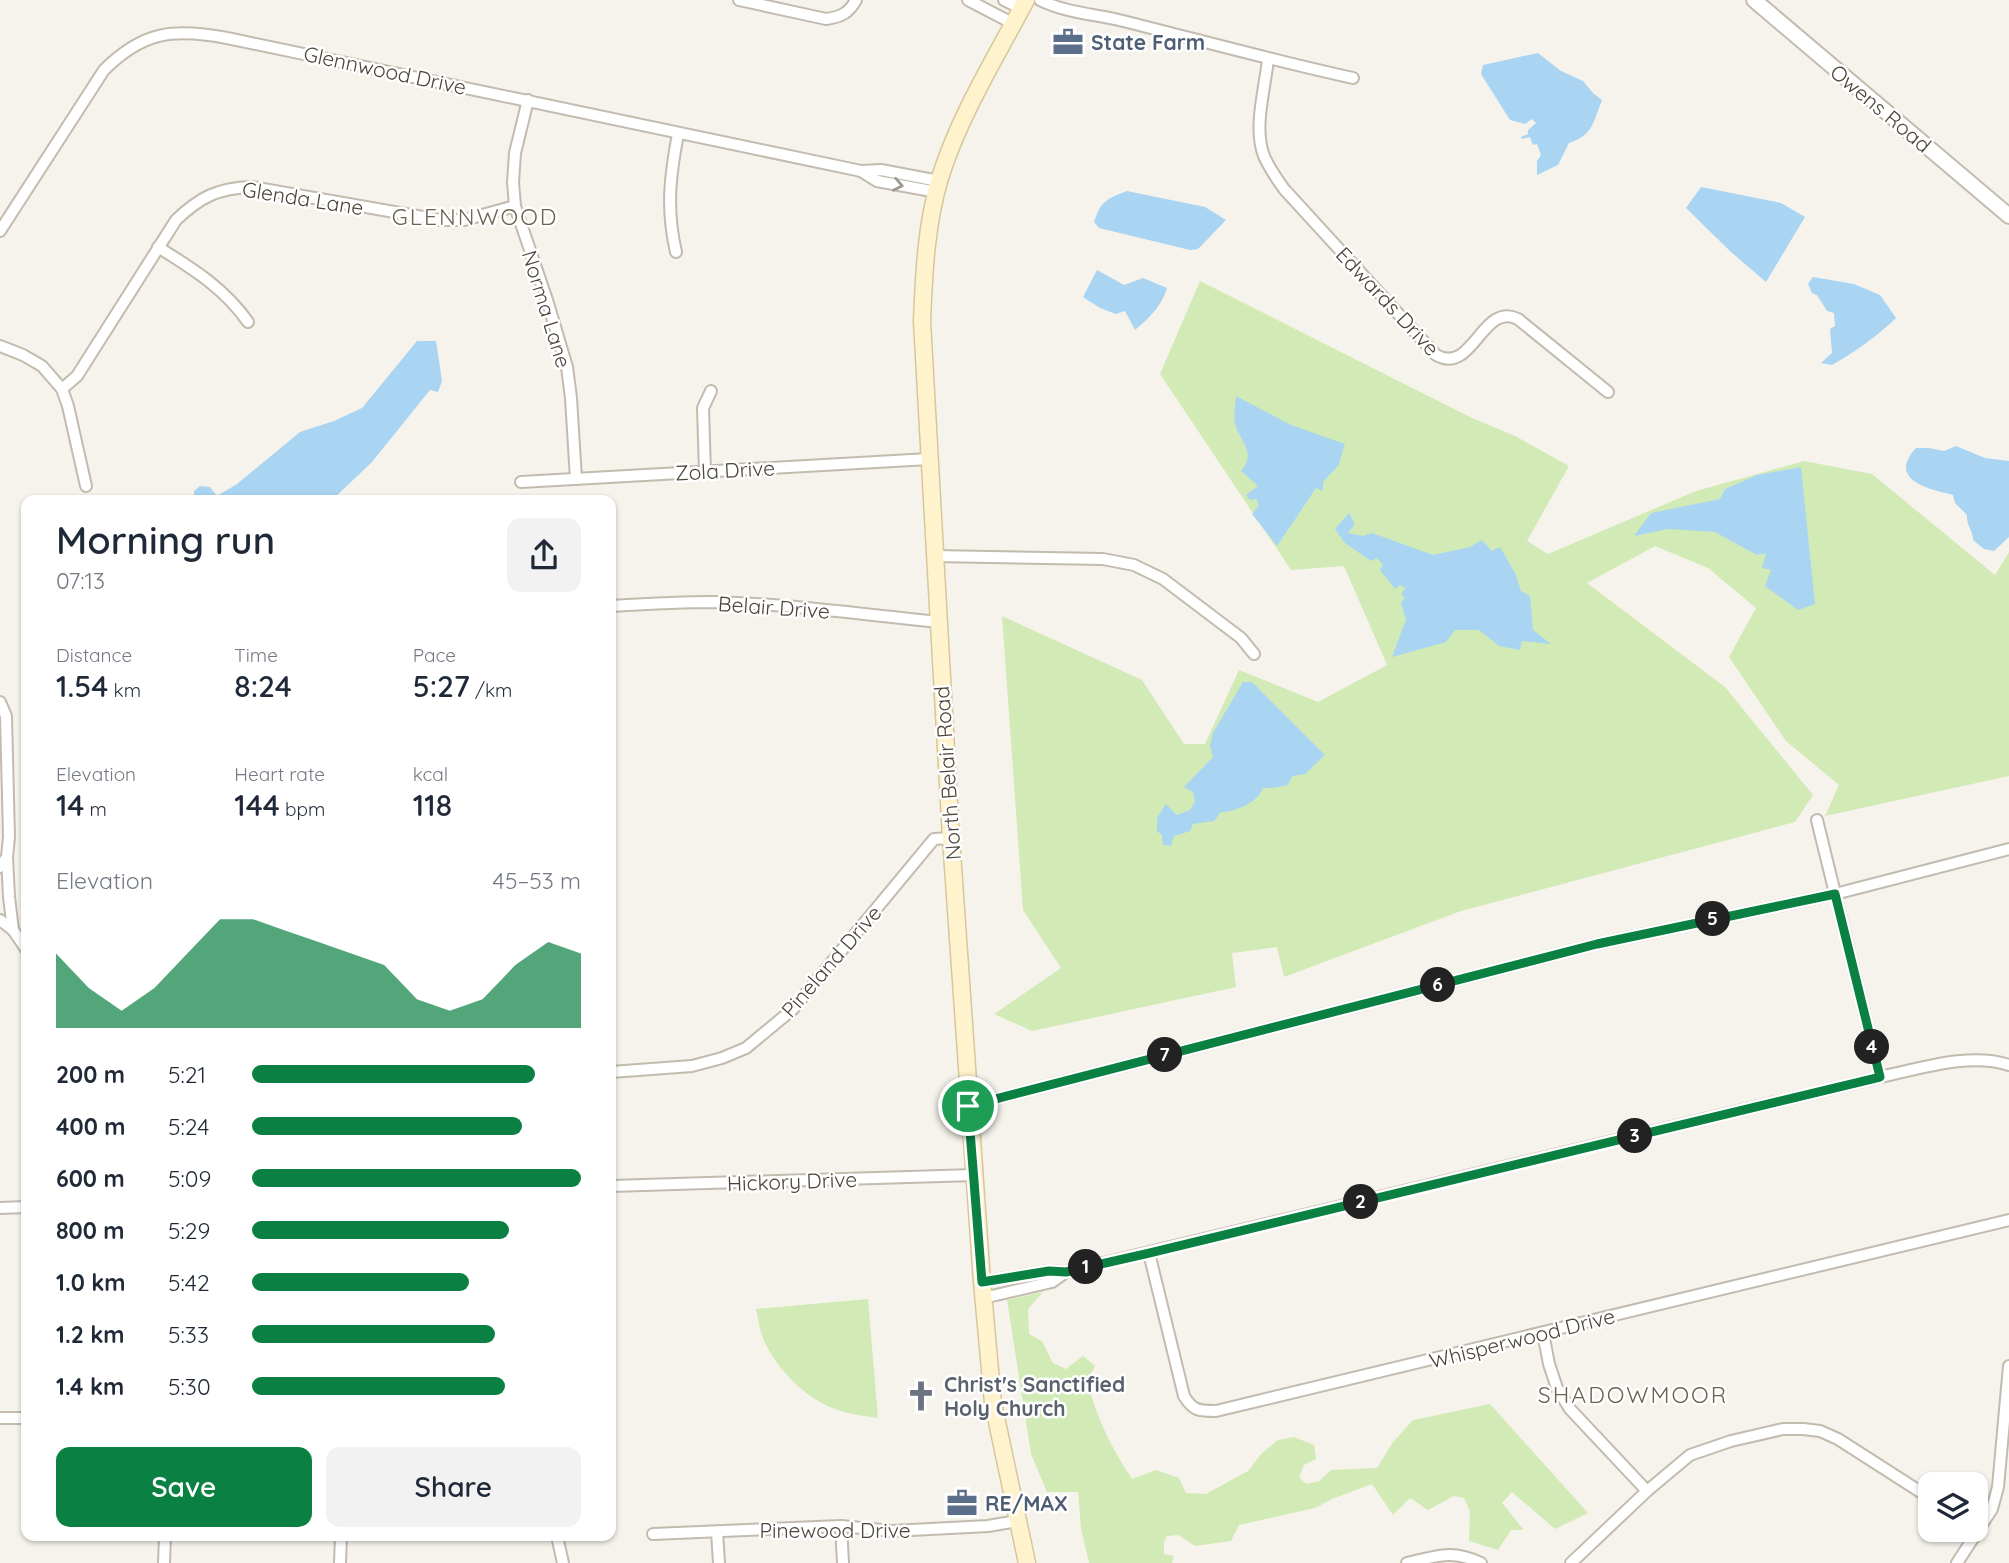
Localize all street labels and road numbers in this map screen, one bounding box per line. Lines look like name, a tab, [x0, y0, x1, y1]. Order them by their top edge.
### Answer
street label: Glennwood Drive	[301, 40, 469, 100]
street label: Owens Road	[1825, 58, 1937, 158]
street label: Glenda Lane	[241, 176, 365, 220]
street label: Edwards Drive	[1331, 241, 1445, 361]
street label: Norma Lane	[517, 247, 577, 371]
street label: Zola Drive	[674, 454, 776, 486]
street label: Belair Drive	[717, 590, 831, 624]
street label: North Belair Road	[928, 685, 966, 861]
street label: Pineland Drive	[775, 900, 887, 1022]
street label: Hickory Drive	[726, 1166, 858, 1196]
street label: Whisperwood Drive	[1426, 1302, 1618, 1374]
street label: Pinewood Drive	[759, 1517, 911, 1543]

